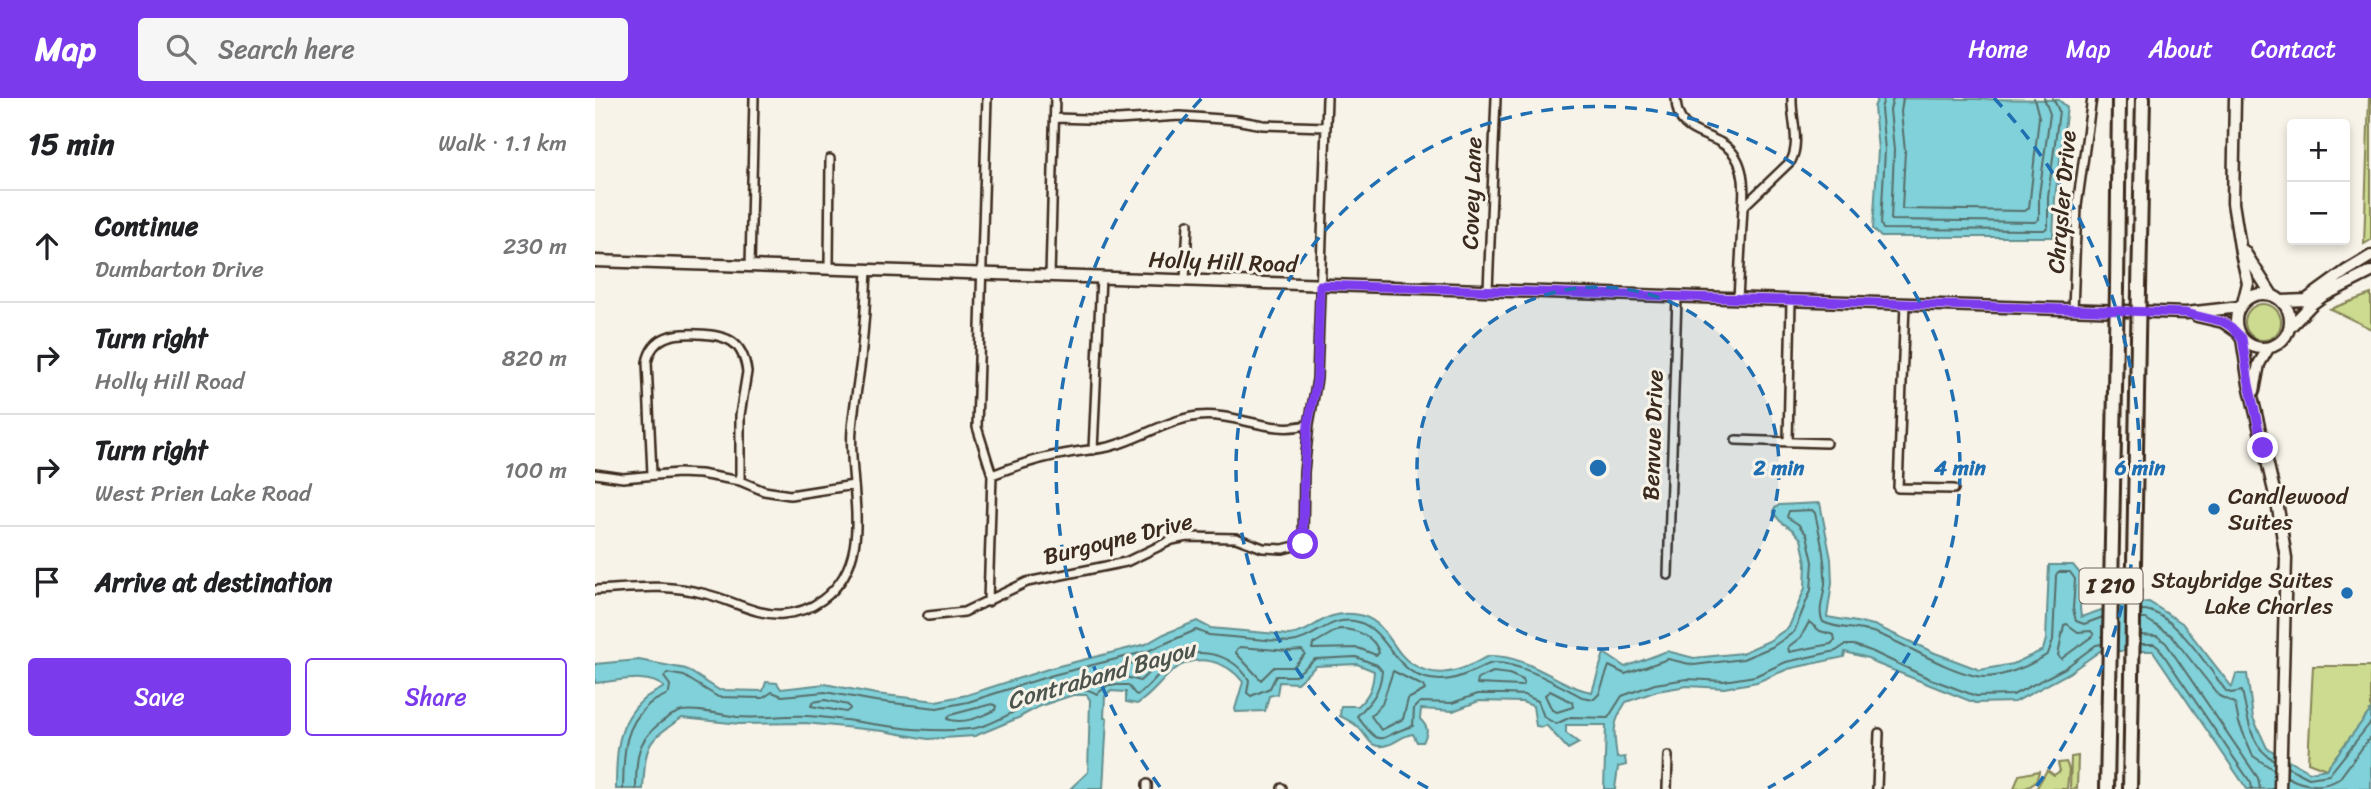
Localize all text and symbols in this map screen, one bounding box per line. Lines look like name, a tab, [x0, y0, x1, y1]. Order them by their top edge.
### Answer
search box	[138, 18, 628, 81]
text: Map	[35, 20, 96, 78]
text: Search here	[218, 26, 355, 72]
text: Home	[1968, 28, 2028, 70]
text: Map	[2066, 28, 2110, 70]
text: About	[2148, 28, 2213, 70]
text: Contact	[2251, 28, 2336, 70]
icon: search	[162, 30, 200, 68]
text: 15 min	[28, 117, 115, 171]
map controls	[2287, 119, 2350, 245]
button: +	[2287, 119, 2350, 182]
text: Walk · 1.1 km	[438, 123, 567, 164]
street label: Chrysler Drive	[2035, 129, 2089, 275]
street label: Covey Lane	[1450, 136, 1494, 250]
button: −	[2287, 182, 2350, 245]
text: Continue	[95, 203, 198, 249]
text: 230 m	[503, 226, 567, 267]
icon: ahead	[28, 227, 66, 265]
street label: Holly Hill Road	[1148, 239, 1300, 285]
text: Dumbarton Drive	[95, 249, 264, 290]
text: Turn right	[95, 315, 208, 361]
text: 820 m	[502, 338, 567, 379]
icon: right	[28, 339, 66, 377]
text: Holly Hill Road	[95, 361, 244, 402]
street label: Benvue Drive	[1630, 369, 1676, 501]
text: Turn right	[95, 427, 208, 473]
route end	[2247, 432, 2278, 463]
text: 2 min	[1753, 449, 1805, 487]
text: 4 min	[1933, 449, 1987, 487]
text: 6 min	[2114, 449, 2166, 487]
text: 100 m	[504, 450, 567, 491]
icon: right	[28, 451, 66, 489]
centre of rings	[1586, 456, 1610, 480]
text: West Prien Lake Road	[95, 473, 311, 514]
place label: Candlewood Suites	[2228, 476, 2350, 543]
street label: Burgoyne Drive	[1039, 501, 1197, 577]
marker: Candlewood Suites	[2206, 501, 2222, 517]
route start	[1287, 528, 1318, 559]
text: Arrive at destination	[95, 559, 332, 605]
place label: Staybridge Suites Lake Charles	[2151, 560, 2333, 627]
icon: arrive	[28, 563, 66, 601]
road number: I 210	[2079, 568, 2143, 603]
marker: Staybridge Suites Lake Charles	[2339, 585, 2355, 601]
water label: Contraband Bayou	[1002, 627, 1203, 722]
button: Save	[28, 658, 291, 736]
button: Share	[305, 658, 567, 736]

